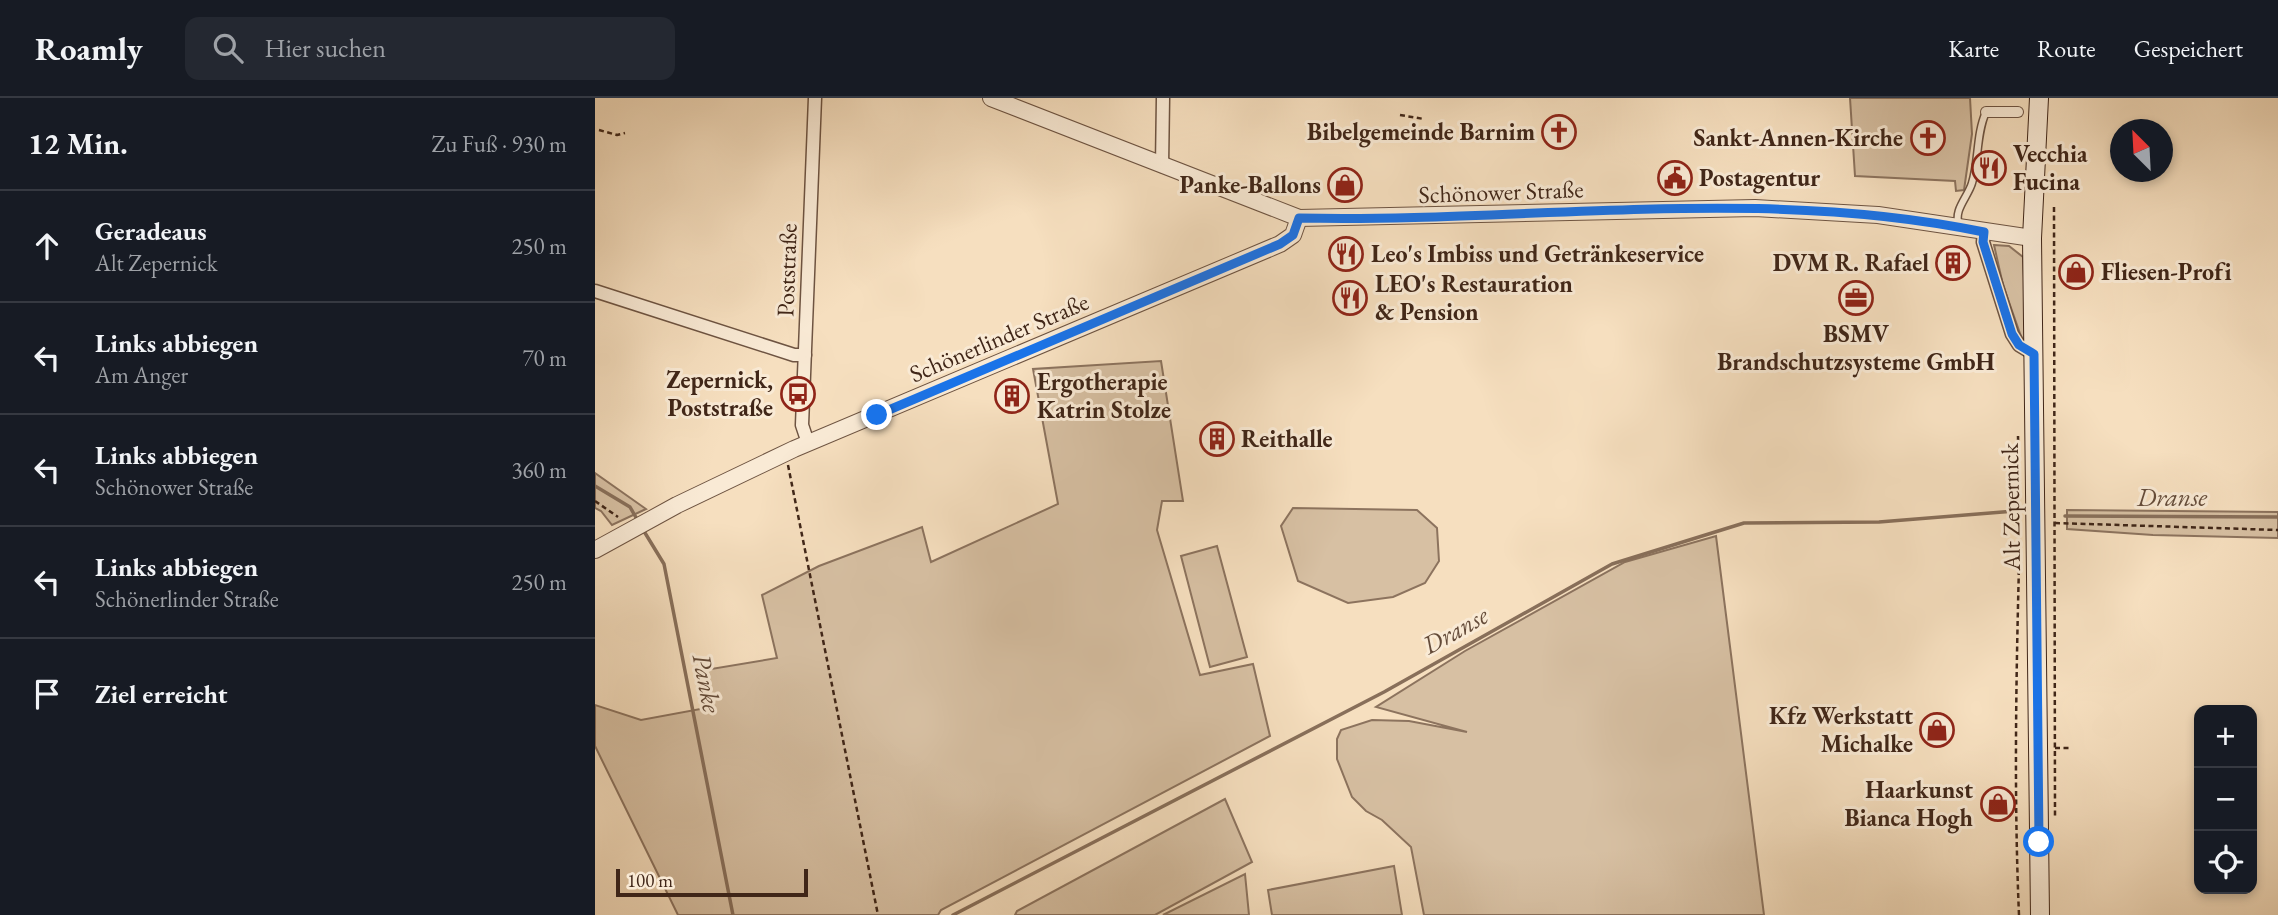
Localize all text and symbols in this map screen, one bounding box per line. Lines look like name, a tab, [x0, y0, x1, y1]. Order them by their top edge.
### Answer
search box	[185, 17, 675, 80]
text: Roamly	[35, 27, 143, 70]
icon: search	[209, 29, 247, 67]
text: Hier suchen	[265, 31, 386, 65]
text: Karte	[1948, 33, 1999, 64]
text: Route	[2037, 33, 2096, 64]
text: Gespeichert	[2134, 33, 2243, 64]
church icon: Bibelgemeinde Barnim	[1540, 113, 1578, 151]
place label: Bibelgemeinde Barnim	[1307, 116, 1535, 148]
church icon: Sankt-Annen-Kirche	[1909, 119, 1947, 157]
north arrow	[2110, 119, 2173, 182]
place label: Sankt-Annen-Kirche	[1694, 122, 1903, 153]
text: 12 Min.	[28, 124, 128, 163]
text: Zu Fuß · 930 m	[432, 129, 567, 159]
place label: Vecchia Fucina	[2013, 138, 2088, 197]
restaurant icon: Vecchia Fucina	[1970, 149, 2008, 187]
public building icon: Postagentur	[1656, 159, 1694, 197]
place label: Postagentur	[1699, 162, 1820, 194]
shop icon: Panke-Ballons	[1326, 166, 1364, 204]
place label: Panke-Ballons	[1180, 169, 1321, 200]
street label: Schönower Straße	[1418, 173, 1584, 210]
text: Geradeaus	[95, 214, 207, 248]
street label: Poststraße	[769, 223, 804, 317]
icon: ahead	[28, 227, 66, 265]
text: 250 m	[511, 231, 567, 261]
restaurant icon: Leo's Imbiss und Getränkeservice	[1327, 235, 1365, 273]
place label: Leo's Imbiss und Getränkeservice	[1371, 238, 1704, 269]
building icon: DVM R. Rafael	[1934, 244, 1972, 282]
place label: DVM R. Rafael	[1773, 247, 1929, 278]
text: Alt Zepernick	[95, 248, 218, 278]
shop icon: Fliesen-Profi	[2057, 253, 2095, 291]
place label: Fliesen-Profi	[2101, 256, 2232, 287]
place label: LEO's Restauration & Pension	[1375, 268, 1573, 327]
restaurant icon: LEO's Restauration & Pension	[1331, 279, 1369, 317]
office icon: BSMV Brandschutzsysteme GmbH	[1837, 279, 1875, 317]
street label: Schönerlinder Straße	[905, 286, 1093, 389]
place label: BSMV Brandschutzsysteme GmbH	[1717, 318, 1995, 378]
text: Links abbiegen	[95, 326, 258, 360]
icon: left	[28, 339, 66, 377]
text: 70 m	[522, 343, 567, 373]
text: Am Anger	[95, 360, 188, 390]
place label: Zepernick, Poststraße	[666, 364, 773, 423]
place label: Ergotherapie Katrin Stolze	[1037, 366, 1171, 425]
bus stop icon: Zepernick, Poststraße	[779, 375, 817, 413]
building icon: Ergotherapie Katrin Stolze	[993, 377, 1031, 415]
route end	[861, 399, 892, 430]
building icon: Reithalle	[1198, 420, 1236, 458]
place label: Reithalle	[1241, 423, 1333, 454]
text: Links abbiegen	[95, 438, 258, 472]
street label: Alt Zepernick	[1994, 442, 2027, 572]
icon: left	[28, 451, 66, 489]
text: 360 m	[511, 455, 567, 485]
text: Schönower Straße	[95, 472, 253, 502]
water label: Dranse	[2136, 480, 2208, 514]
text: Links abbiegen	[95, 550, 258, 584]
icon: left	[28, 563, 66, 601]
text: 250 m	[511, 567, 567, 597]
text: Schönerlinder Straße	[95, 584, 279, 614]
water label: Dranse	[1415, 598, 1495, 662]
water label: Panke	[685, 650, 730, 717]
icon: arrive	[28, 675, 66, 713]
text: Ziel erreicht	[95, 677, 227, 711]
place label: Kfz Werkstatt Michalke	[1769, 700, 1913, 759]
map controls	[2194, 705, 2257, 894]
button: +	[2194, 705, 2257, 768]
shop icon: Kfz Werkstatt Michalke	[1918, 711, 1956, 749]
button: −	[2194, 768, 2257, 831]
place label: Haarkunst Bianca Hogh	[1844, 774, 1974, 834]
shop icon: Haarkunst Bianca Hogh	[1979, 785, 2017, 823]
route start	[2023, 826, 2054, 857]
button: locate	[2194, 831, 2257, 894]
scale bar	[616, 866, 809, 898]
text: 100 m	[627, 868, 673, 893]

